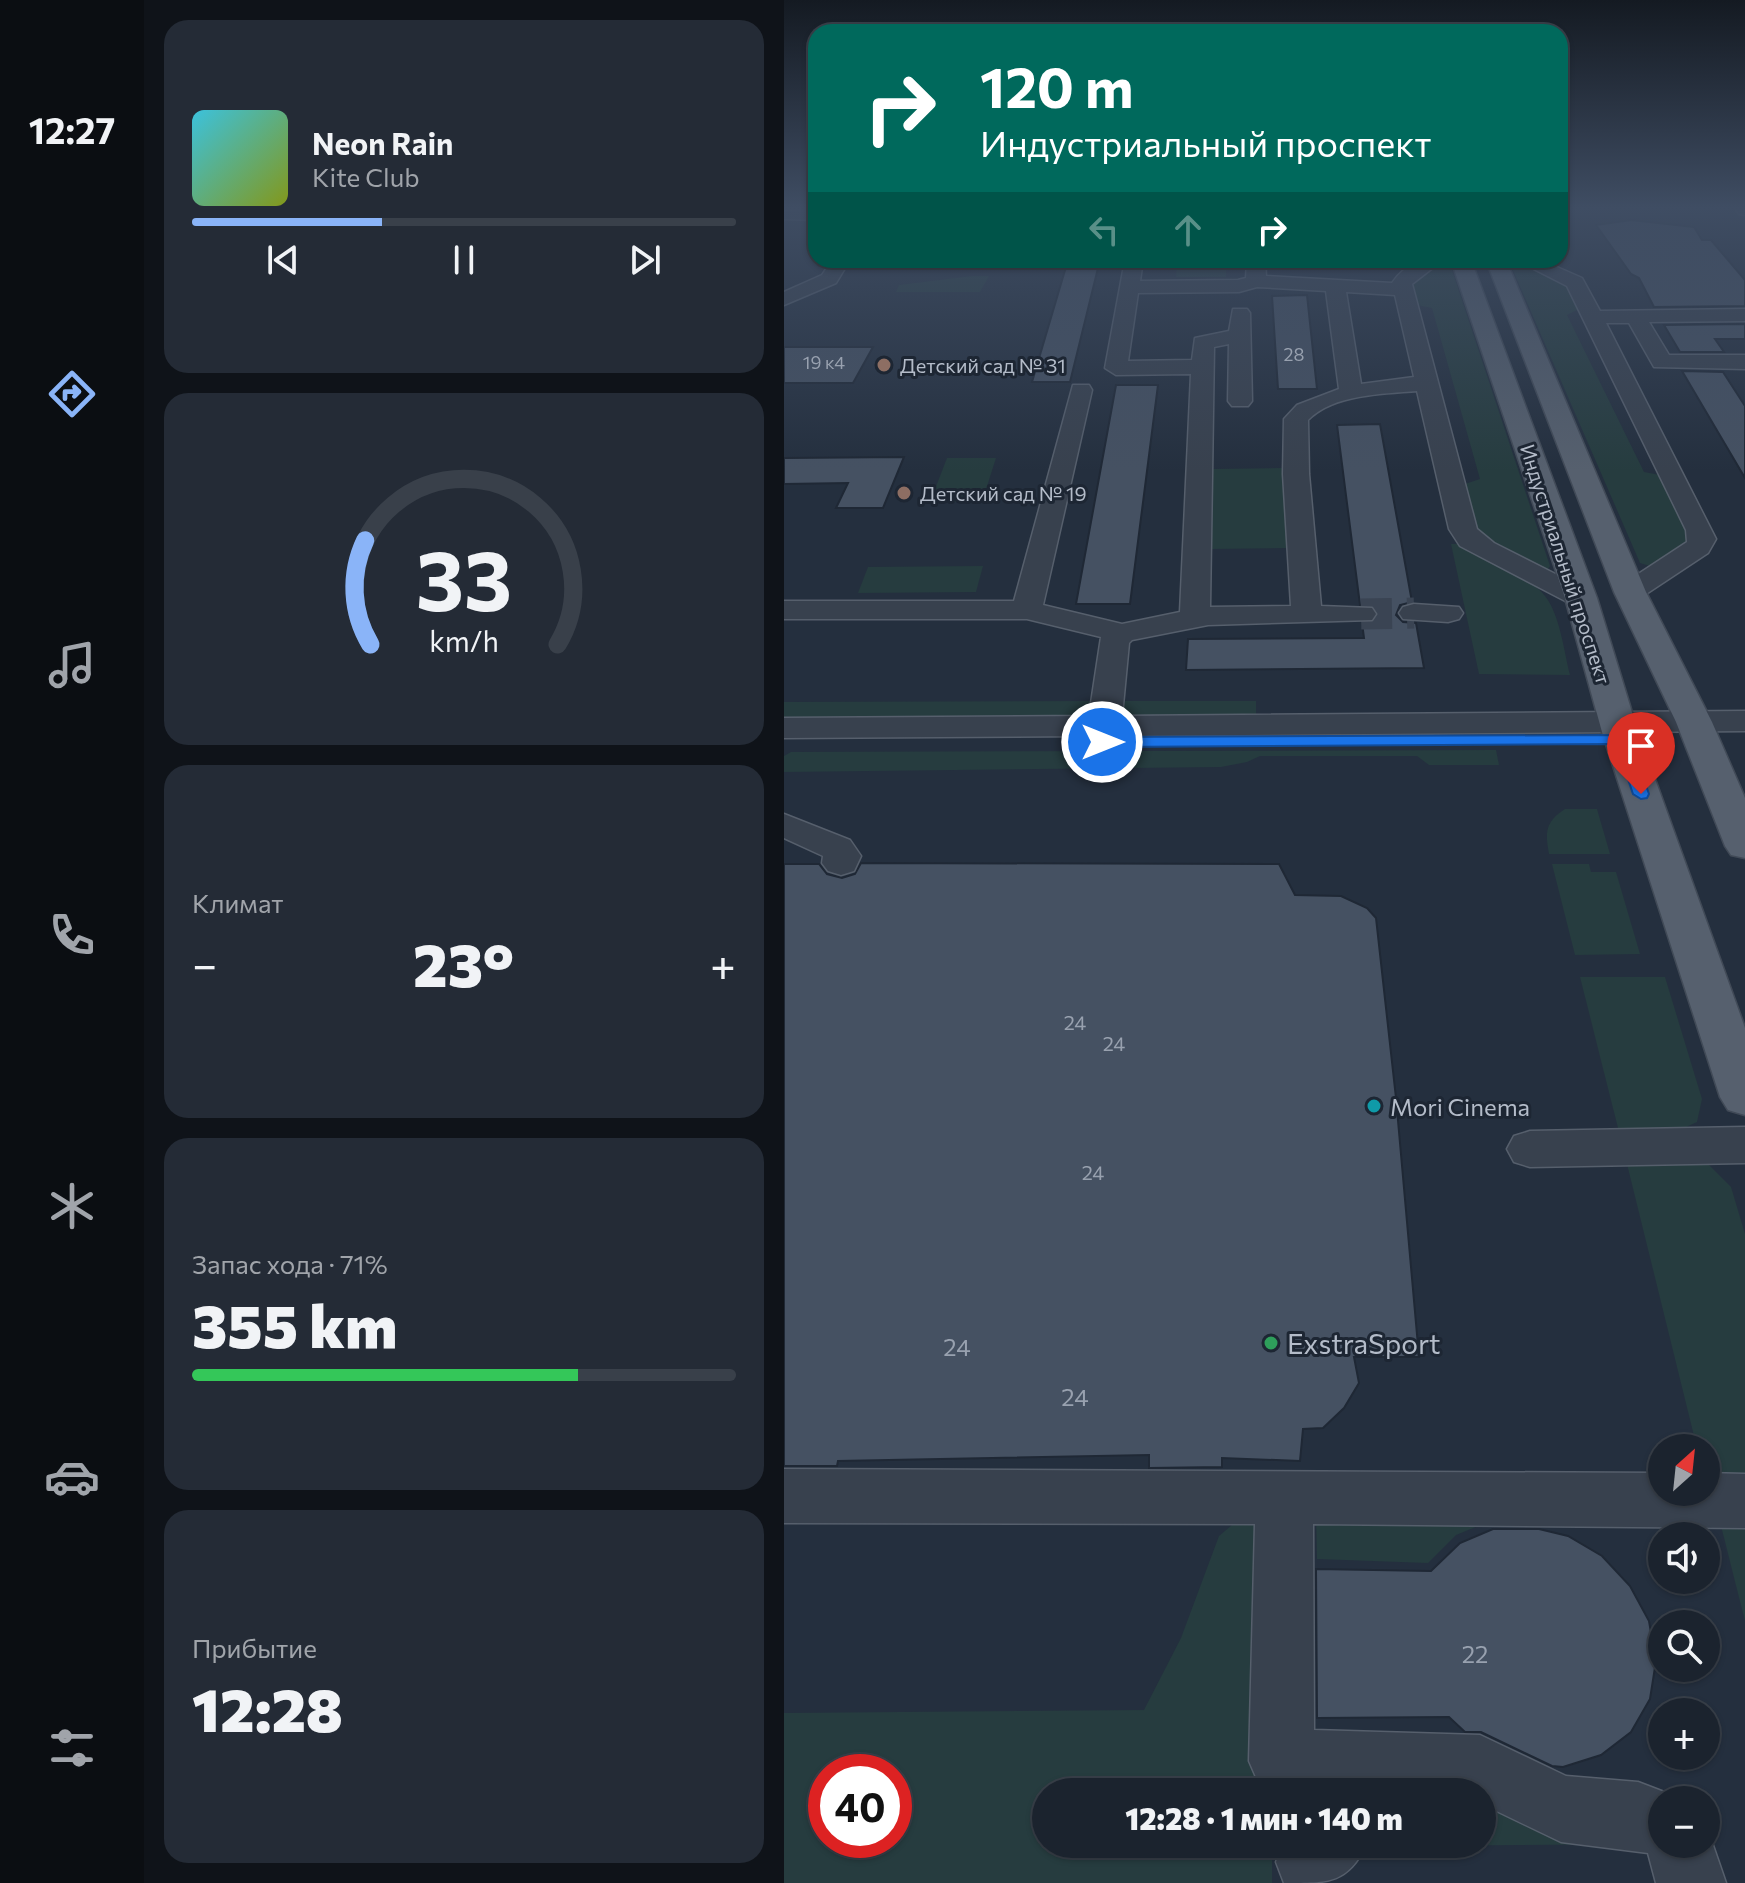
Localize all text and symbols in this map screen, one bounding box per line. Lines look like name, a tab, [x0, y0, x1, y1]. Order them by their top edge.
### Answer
text: 120 m	[980, 51, 1134, 120]
icon: right	[848, 56, 952, 160]
text: 12:27	[29, 107, 115, 151]
text: Индустриальный проспект	[980, 120, 1432, 164]
text: Neon Rain	[312, 124, 453, 161]
text: Kite Club	[312, 161, 420, 192]
icon: left	[1082, 208, 1126, 252]
icon: ahead	[1166, 208, 1210, 252]
icon: right	[1250, 208, 1294, 252]
icon: previous	[261, 238, 305, 282]
icon: pause	[442, 238, 486, 282]
icon: next	[623, 238, 667, 282]
house number: 28	[1284, 343, 1305, 365]
house number: 19 к4	[803, 351, 845, 373]
place label: Детский сад № 31	[900, 353, 1066, 377]
marker: Детский сад № 31	[875, 356, 893, 374]
icon: directions	[44, 366, 100, 422]
street label: Индустриальный проспект	[1516, 441, 1616, 687]
place label: Детский сад № 19	[920, 481, 1087, 505]
marker: Детский сад № 19	[895, 484, 913, 502]
text: 33	[416, 525, 512, 627]
text: km/h	[429, 623, 499, 658]
icon: music	[44, 637, 100, 693]
position arrow	[1060, 700, 1144, 784]
pin	[1607, 712, 1675, 794]
icon: arrive	[1619, 724, 1663, 768]
text: Климат	[192, 887, 284, 918]
icon: phone	[44, 907, 100, 963]
text: 23°	[413, 926, 514, 999]
text: −	[192, 936, 217, 990]
text: +	[710, 936, 736, 990]
house number: 24	[1064, 1010, 1086, 1034]
house number: 24	[1103, 1031, 1125, 1055]
place label: Mori Cinema	[1390, 1092, 1530, 1121]
marker: Mori Cinema	[1365, 1097, 1383, 1115]
house number: 24	[1082, 1160, 1104, 1184]
icon: climate	[44, 1178, 100, 1234]
text: Запас хода · 71%	[192, 1248, 388, 1279]
text: 355 km	[192, 1287, 397, 1360]
place label: ExstraSport	[1287, 1326, 1441, 1360]
house number: 24	[943, 1332, 971, 1361]
marker: ExstraSport	[1262, 1334, 1280, 1352]
house number: 24	[1061, 1382, 1089, 1411]
north arrow	[1648, 1434, 1720, 1506]
map controls	[1648, 1434, 1720, 1858]
icon: car	[44, 1449, 100, 1505]
button: sound	[1648, 1522, 1720, 1594]
button: search	[1648, 1610, 1720, 1682]
text: Прибытие	[192, 1632, 317, 1663]
house number: 22	[1462, 1639, 1488, 1668]
text: 12:28	[192, 1671, 343, 1744]
button: +	[1648, 1698, 1720, 1770]
icon: filters	[44, 1720, 100, 1776]
speed limit sign: 40	[808, 1754, 912, 1858]
button: −	[1648, 1786, 1720, 1858]
text: 12:28 · 1 мин · 140 m	[1125, 1799, 1403, 1836]

